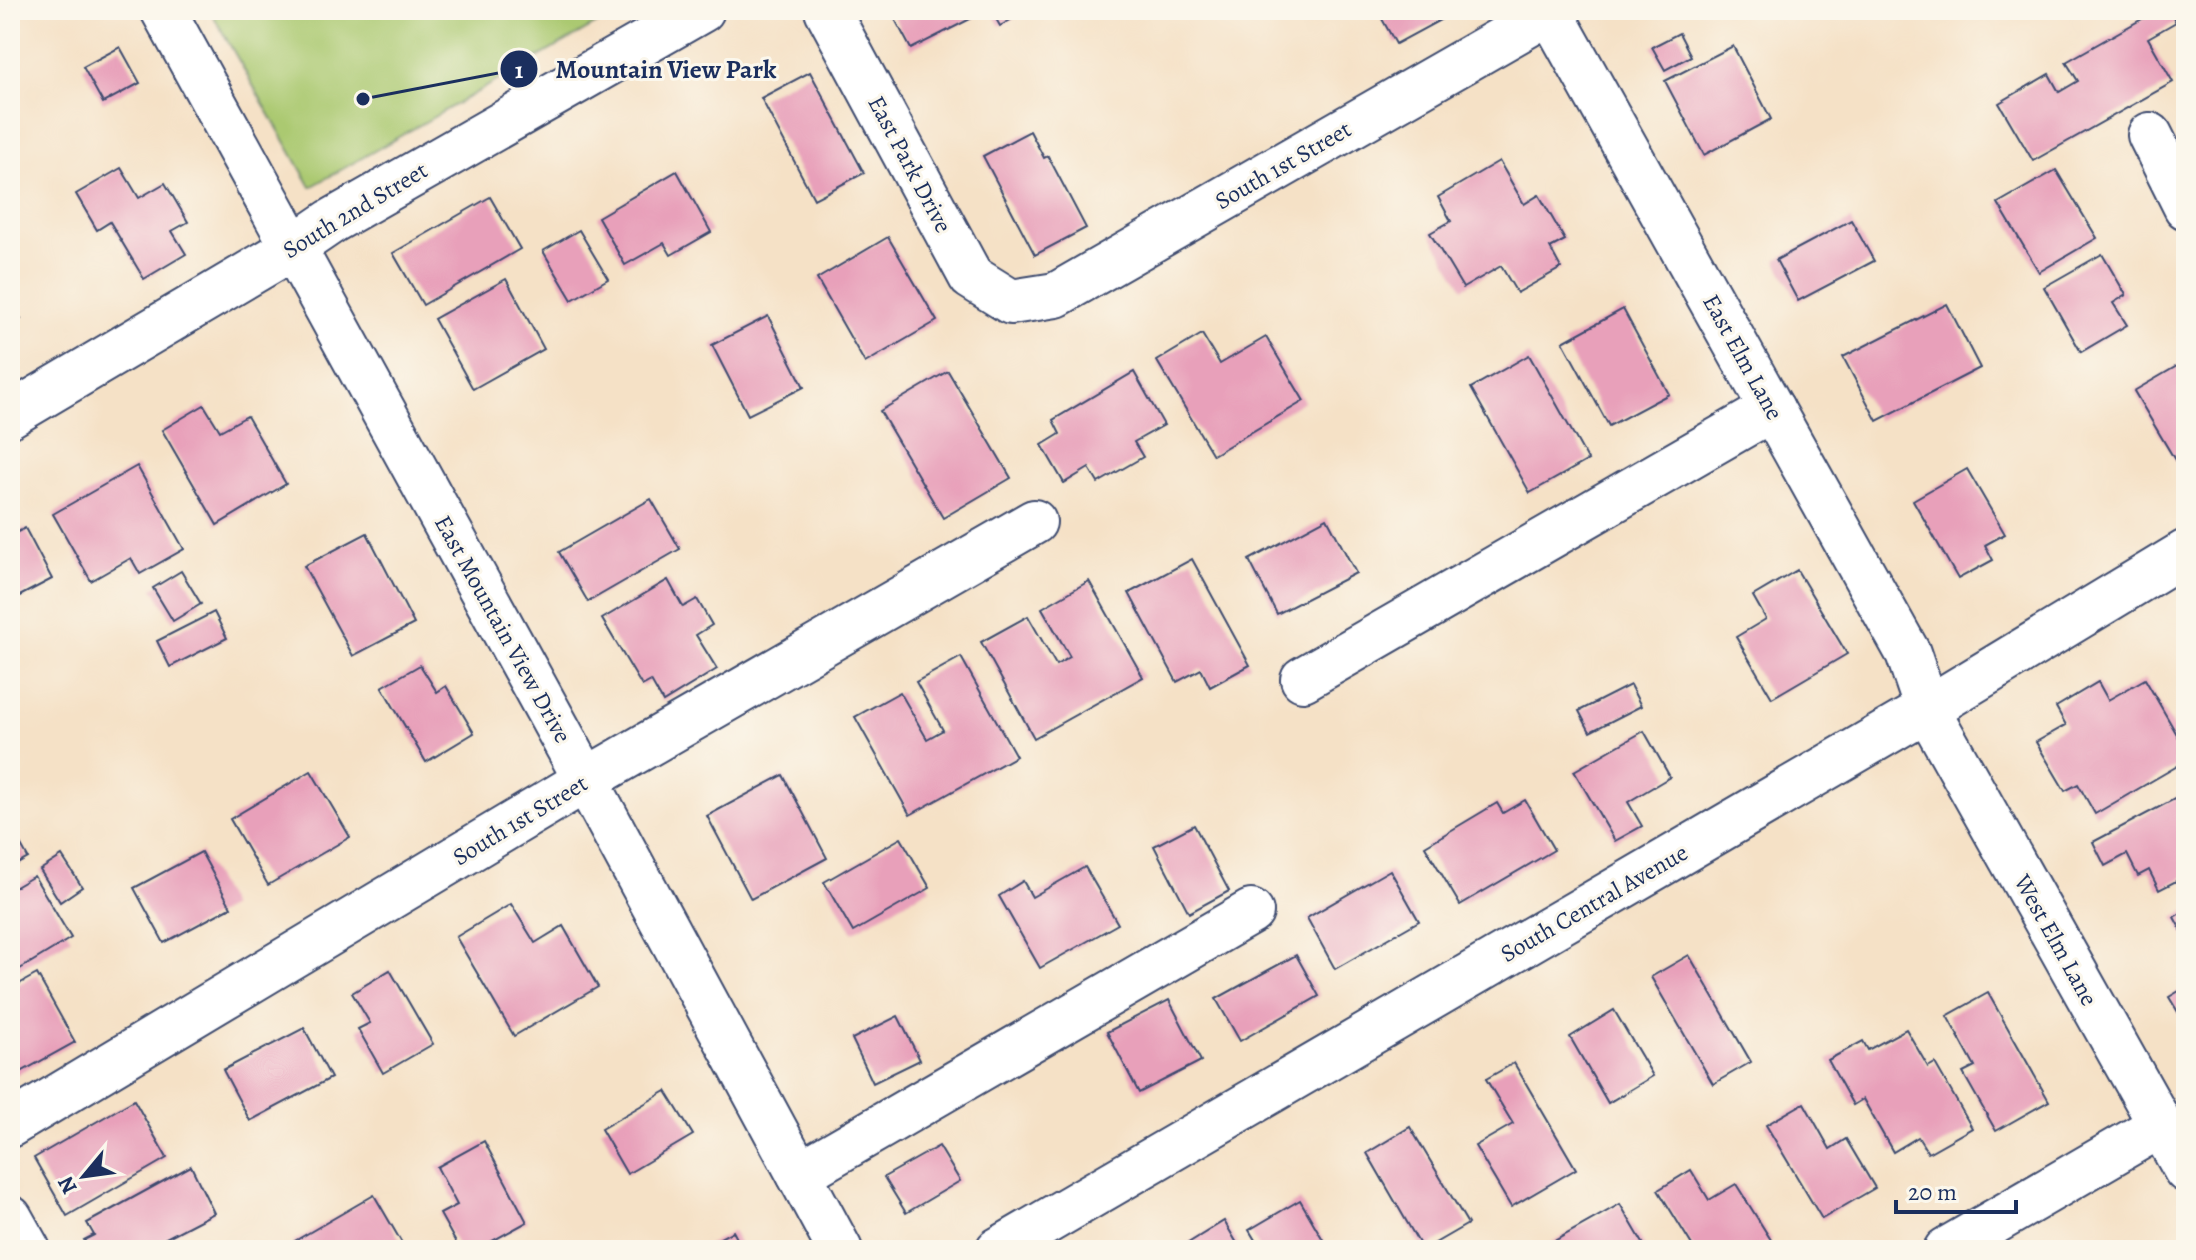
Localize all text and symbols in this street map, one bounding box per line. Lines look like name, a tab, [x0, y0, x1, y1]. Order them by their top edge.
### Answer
callout: Mountain View Park	[499, 44, 792, 94]
text: Mountain View Park	[556, 52, 777, 87]
text: 1	[515, 54, 524, 86]
street label: East Park Drive	[860, 90, 960, 238]
street label: South 1st Street	[1209, 113, 1357, 217]
street label: South 2nd Street	[277, 154, 434, 266]
street label: East Elm Lane	[1695, 288, 1791, 426]
street label: East Mountain View Drive	[427, 509, 579, 749]
street label: South 1st Street	[447, 767, 594, 873]
street label: South Central Avenue	[1495, 836, 1693, 970]
street label: West Elm Lane	[2006, 868, 2105, 1011]
north arrow	[44, 1136, 124, 1216]
scale bar	[1896, 1164, 2016, 1214]
text: N	[50, 1171, 84, 1199]
text: 20 m	[1908, 1176, 1957, 1208]

